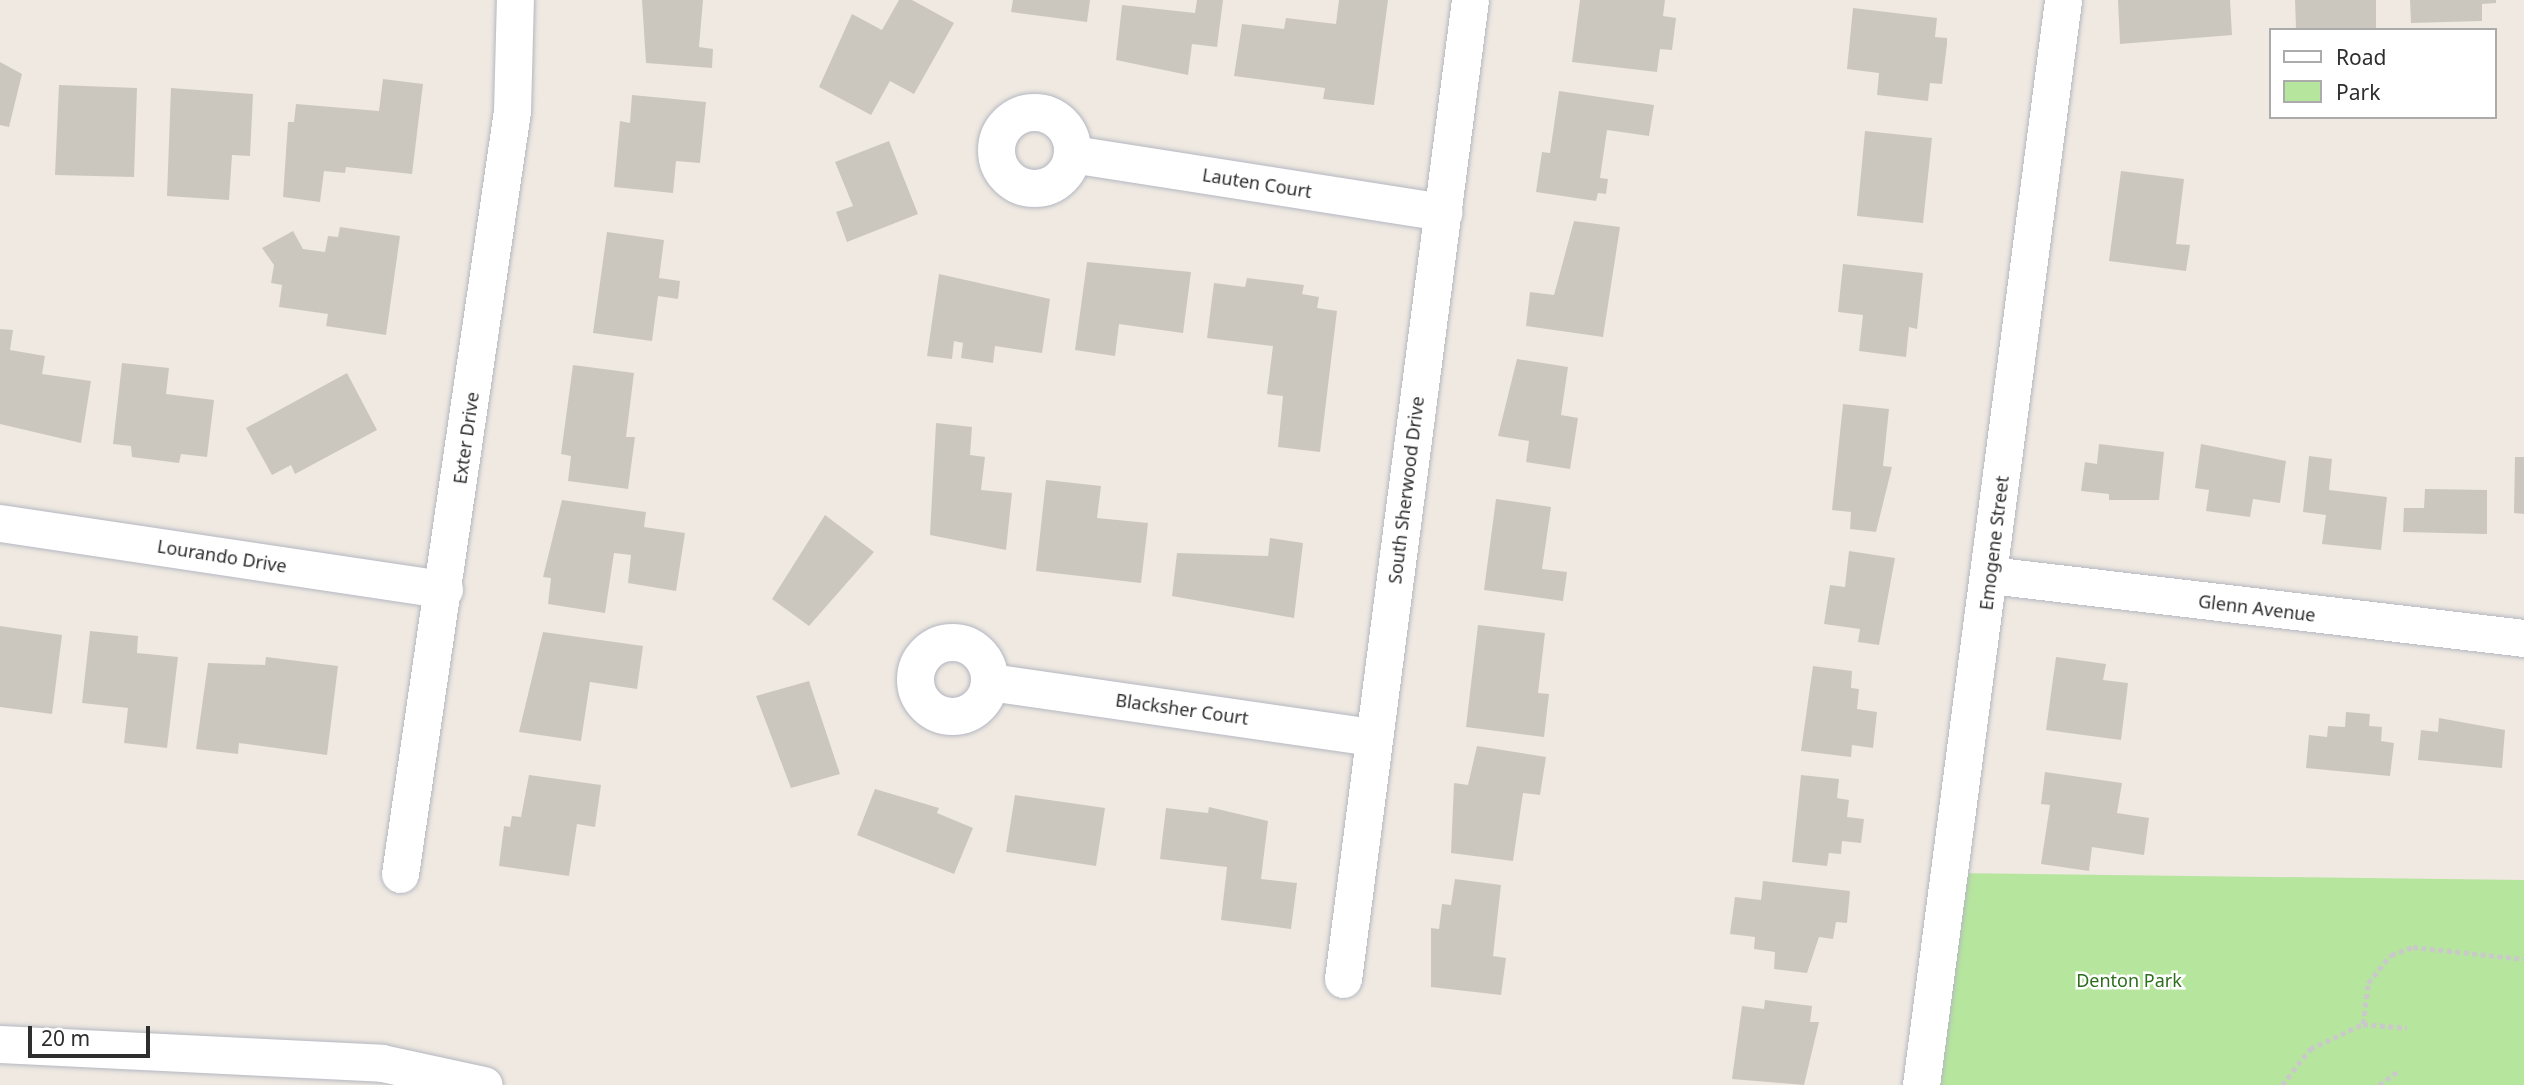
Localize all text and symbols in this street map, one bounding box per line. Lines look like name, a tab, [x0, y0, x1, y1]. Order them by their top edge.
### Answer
legend	[2268, 28, 2496, 119]
text: Road	[2336, 43, 2386, 71]
text: Park	[2336, 78, 2380, 106]
street label: Lauten Court	[1201, 164, 1313, 202]
street label: Exter Drive	[449, 391, 483, 485]
street label: South Sherwood Drive	[1384, 395, 1428, 585]
street label: Emogene Street	[1975, 475, 2013, 611]
street label: Lourando Drive	[156, 535, 288, 577]
street label: Glenn Avenue	[2197, 590, 2317, 626]
street label: Blacksher Court	[1114, 689, 1250, 729]
park label: Denton Park	[2076, 969, 2182, 991]
scale bar	[32, 1012, 154, 1056]
text: 20 m	[41, 1024, 90, 1052]

